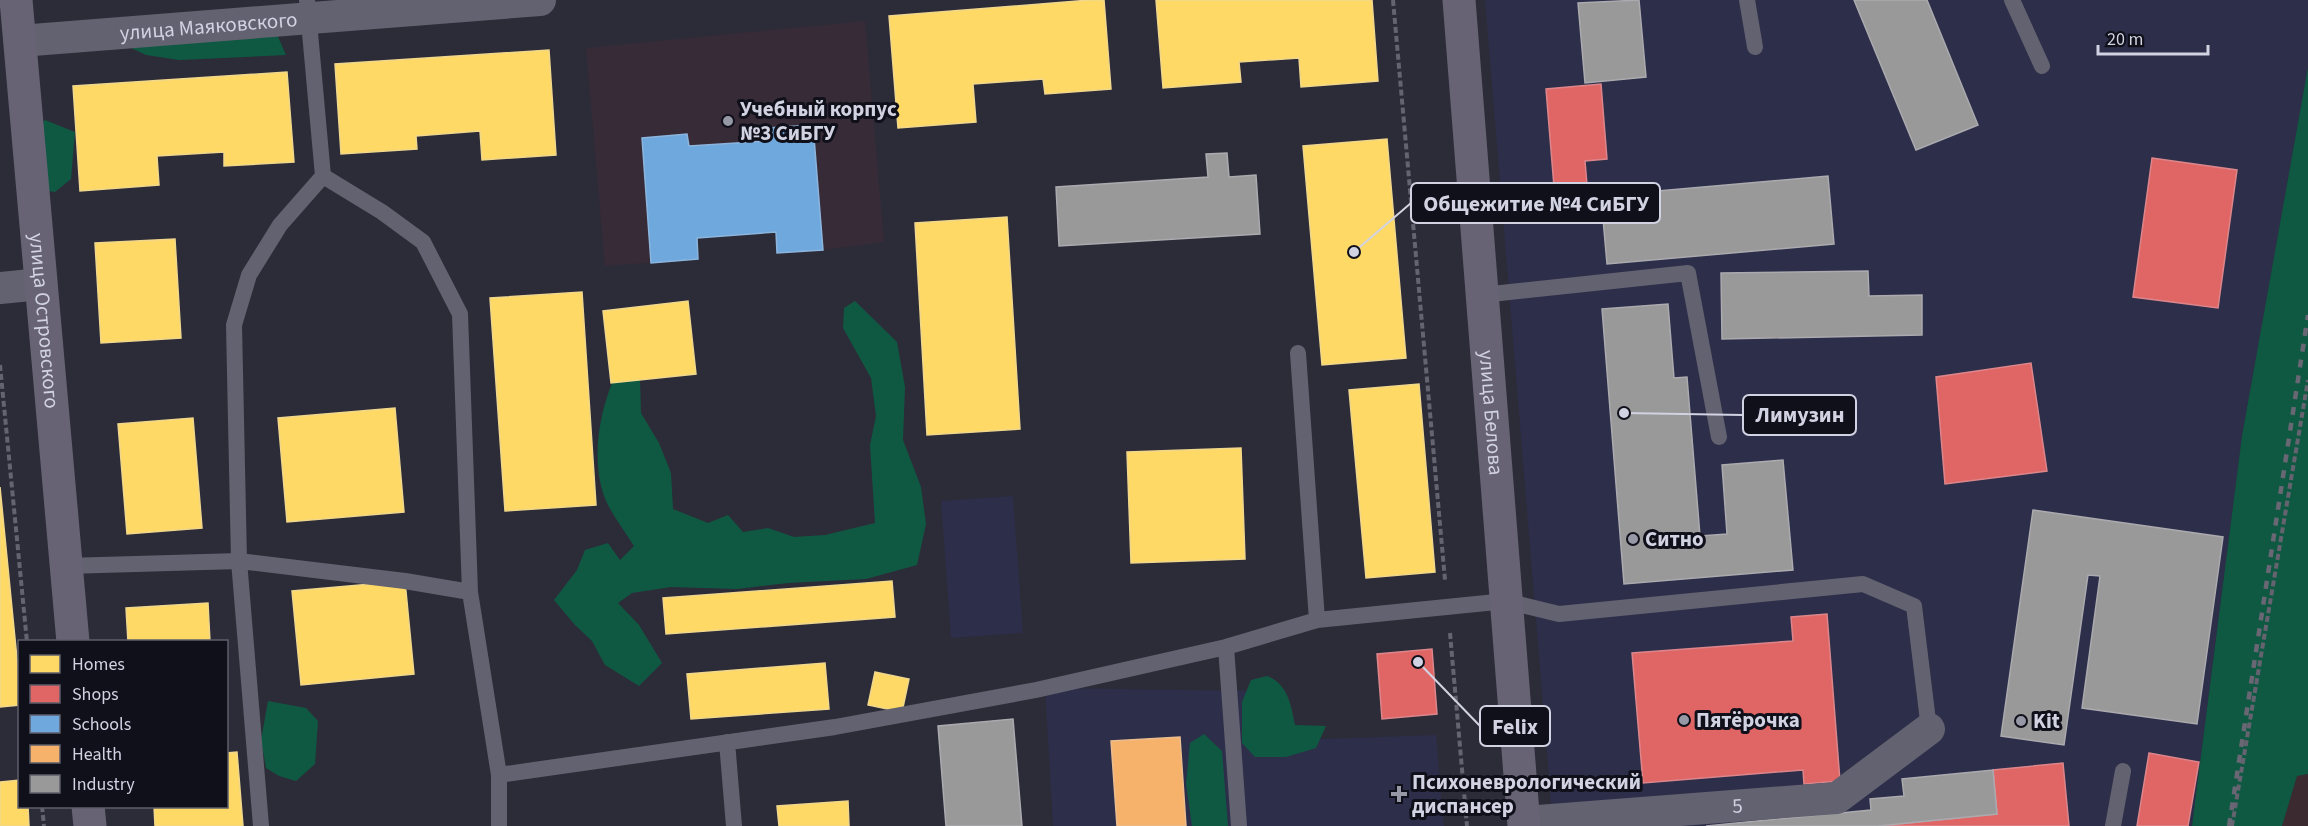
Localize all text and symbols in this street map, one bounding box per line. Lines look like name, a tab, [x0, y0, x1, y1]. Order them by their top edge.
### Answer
street label: улица Маяковского	[118, 4, 298, 48]
scale bar	[2098, 18, 2208, 56]
text: 20 m	[2107, 27, 2143, 52]
place label: Учебный корпус №3 СиБГУ	[740, 94, 897, 148]
marker: Учебный корпус №3 СиБГУ	[721, 114, 735, 128]
callout: Общежитие №4 СиБГУ	[1411, 183, 1660, 223]
text: Общежитие №4 СиБГУ	[1423, 188, 1650, 220]
street label: улица Островского	[22, 232, 67, 410]
street label: улица Белова	[1472, 349, 1511, 477]
callout: Лимузин	[1743, 395, 1856, 435]
text: Лимузин	[1755, 399, 1844, 431]
place label: Ситно	[1645, 524, 1704, 554]
marker: Ситно	[1626, 532, 1640, 546]
legend	[18, 640, 228, 808]
text: Homes	[72, 652, 125, 677]
text: Shops	[72, 682, 119, 707]
place label: Пятёрочка	[1696, 705, 1800, 735]
callout: Felix	[1480, 706, 1550, 746]
place label: Kit	[2033, 706, 2060, 736]
text: Felix	[1492, 711, 1538, 743]
text: Schools	[72, 712, 131, 737]
marker: Пятёрочка	[1677, 713, 1691, 727]
marker: Kit	[2014, 714, 2028, 728]
text: Health	[72, 742, 122, 767]
place label: Психоневрологический диспансер	[1412, 767, 1641, 821]
text: Industry	[72, 772, 135, 797]
marker: Психоневрологический диспансер	[1390, 785, 1408, 803]
street label: 5	[1731, 790, 1744, 821]

